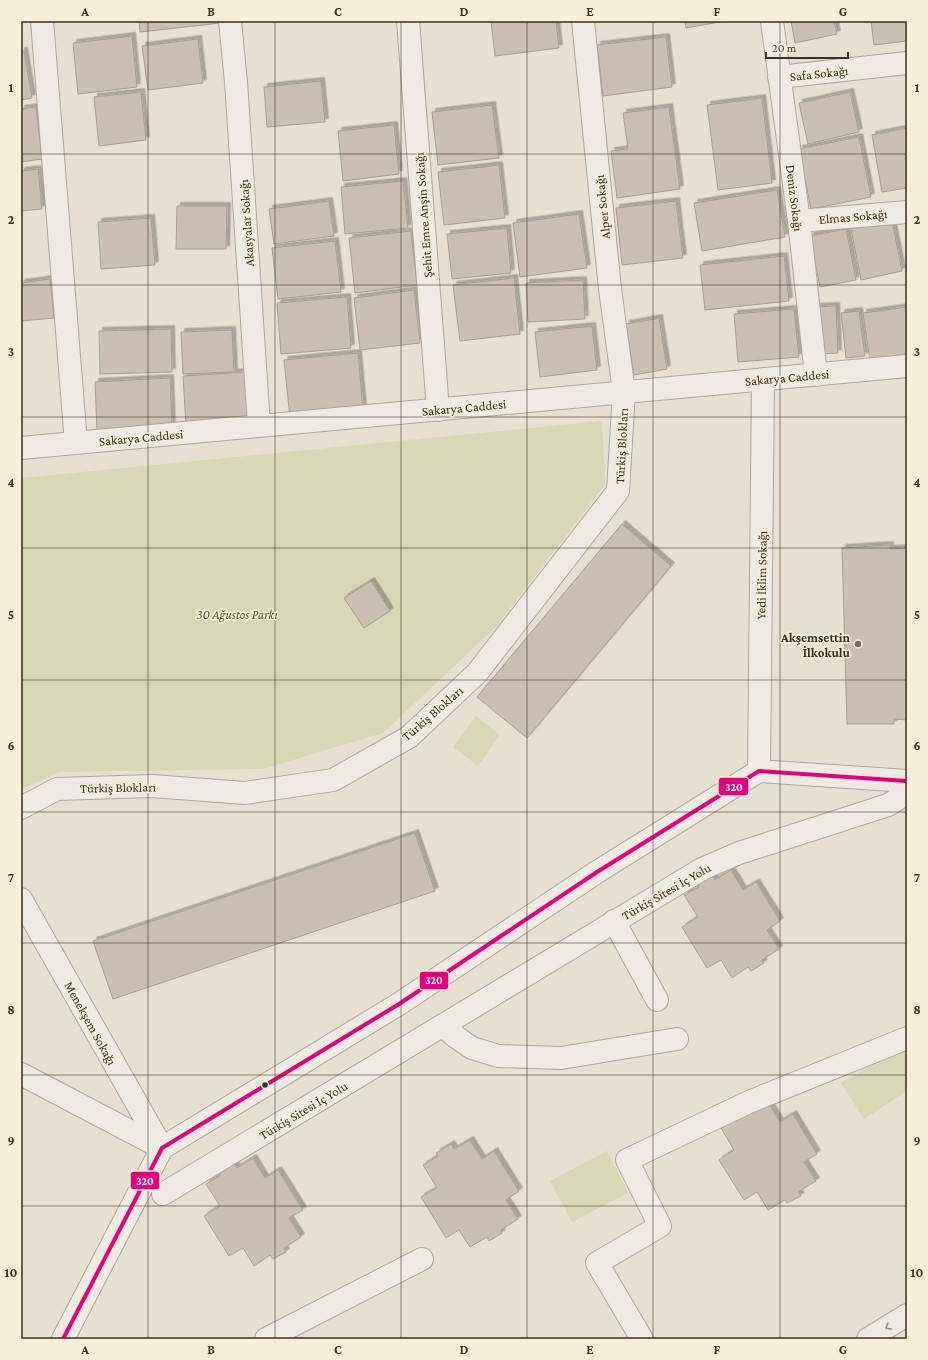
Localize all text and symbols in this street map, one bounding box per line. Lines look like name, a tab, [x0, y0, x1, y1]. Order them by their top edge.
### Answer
text: A	[80, 4, 89, 19]
text: B	[207, 4, 215, 19]
text: C	[334, 4, 342, 19]
text: D	[460, 4, 469, 19]
text: E	[586, 4, 594, 19]
text: F	[714, 4, 721, 19]
text: G	[839, 4, 847, 19]
scale bar	[766, 34, 848, 60]
text: 20 m	[772, 41, 797, 55]
street label: Safa Sokağı	[789, 63, 850, 84]
text: 1	[9, 80, 14, 95]
text: 1	[915, 80, 920, 95]
street label: Şehit Emre Anşin Sokağı	[412, 151, 435, 278]
street label: Deniz Sokağı	[783, 164, 806, 233]
street label: Alper Sokağı	[592, 173, 613, 240]
street label: Akasyalar Sokağı	[236, 178, 257, 267]
street label: Elmas Sokağı	[818, 206, 889, 227]
text: 2	[8, 212, 15, 227]
text: 2	[914, 212, 921, 227]
text: 3	[8, 344, 14, 359]
text: 3	[914, 344, 920, 359]
street label: Sakarya Caddesi	[744, 366, 831, 389]
street label: Sakarya Caddesi	[421, 396, 508, 419]
street label: Türkiş Blokları	[612, 407, 631, 484]
street label: Sakarya Caddesi	[98, 426, 185, 449]
text: 4	[7, 475, 15, 490]
text: 4	[913, 475, 921, 490]
street label: Yedi İklim Sokağı	[753, 530, 770, 619]
text: 5	[8, 607, 14, 622]
park label: 30 Ağustos Parkı	[196, 607, 278, 622]
text: 5	[914, 607, 920, 622]
place label: Akşemsettin İlkokulu	[780, 630, 851, 660]
marker: Akşemsettin İlkokulu	[853, 639, 863, 649]
street label: Türkiş Blokları	[399, 682, 466, 744]
text: 6	[7, 738, 15, 753]
text: 6	[913, 738, 921, 753]
line badge: 320	[718, 777, 749, 796]
street label: Türkiş Blokları	[80, 779, 157, 796]
text: 320	[725, 781, 743, 793]
street label: Türkiş Sitesi İç Yolu	[619, 860, 714, 923]
text: 7	[8, 870, 14, 885]
text: 7	[914, 870, 920, 885]
line badge: 320	[419, 971, 449, 990]
text: 320	[425, 974, 443, 986]
street label: Menekşem Sokağı	[61, 979, 120, 1068]
text: 8	[7, 1002, 15, 1017]
text: 8	[913, 1002, 921, 1017]
street label: Türkiş Sitesi İç Yolu	[256, 1078, 350, 1143]
unlabelled marker	[260, 1080, 270, 1090]
text: 9	[7, 1133, 15, 1148]
text: 9	[913, 1133, 921, 1148]
line badge: 320	[130, 1171, 160, 1190]
text: 320	[136, 1175, 154, 1187]
text: 10	[5, 1265, 17, 1280]
text: 10	[911, 1265, 923, 1280]
one-way arrow	[885, 1322, 892, 1329]
text: A	[80, 1342, 89, 1357]
text: B	[207, 1342, 215, 1357]
text: C	[334, 1342, 342, 1357]
text: D	[460, 1342, 469, 1357]
text: E	[586, 1342, 594, 1357]
text: F	[714, 1342, 721, 1357]
text: G	[839, 1342, 847, 1357]

